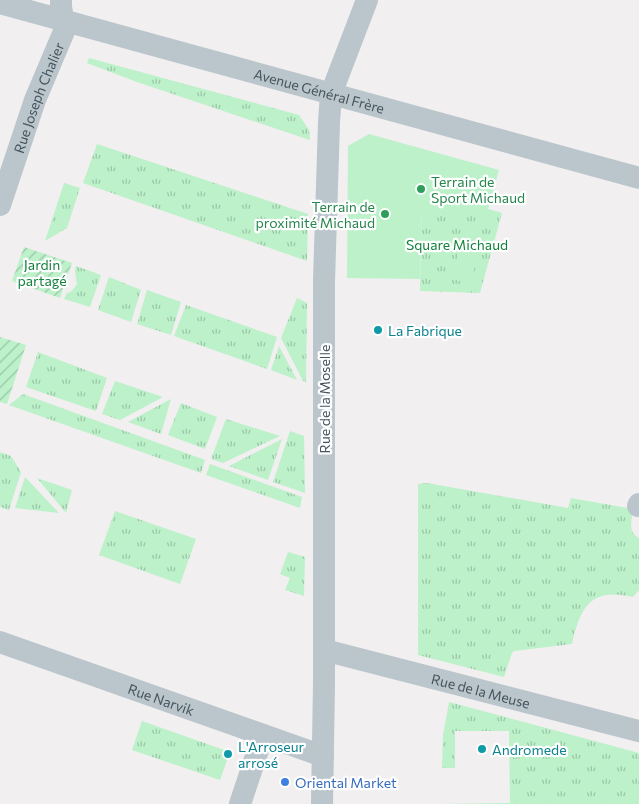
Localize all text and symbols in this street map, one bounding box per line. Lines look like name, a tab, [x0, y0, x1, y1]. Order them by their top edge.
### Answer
street label: Rue Joseph Chalier	[9, 39, 67, 155]
street label: Avenue Général Frère	[252, 64, 387, 116]
place label: Terrain de Sport Michaud	[431, 173, 525, 206]
marker: Terrain de Sport Michaud	[415, 183, 427, 195]
place label: Terrain de proximité Michaud	[256, 198, 375, 231]
marker: Terrain de proximité Michaud	[379, 208, 391, 220]
park label: Square Michaud	[406, 236, 508, 253]
park label: Jardin partagé	[17, 256, 67, 289]
place label: La Fabrique	[388, 322, 462, 339]
marker: La Fabrique	[372, 324, 384, 336]
street label: Rue de la Moselle	[316, 345, 333, 453]
street label: Rue de la Meuse	[430, 669, 532, 711]
street label: Rue Narvik	[126, 679, 197, 719]
place label: L'Arroseur arrosé	[238, 738, 304, 771]
place label: Andromede	[492, 741, 567, 758]
marker: Andromede	[476, 743, 488, 755]
marker: L'Arroseur arrosé	[222, 748, 234, 760]
place label: Oriental Market	[295, 774, 397, 791]
marker: Oriental Market	[279, 776, 291, 788]

